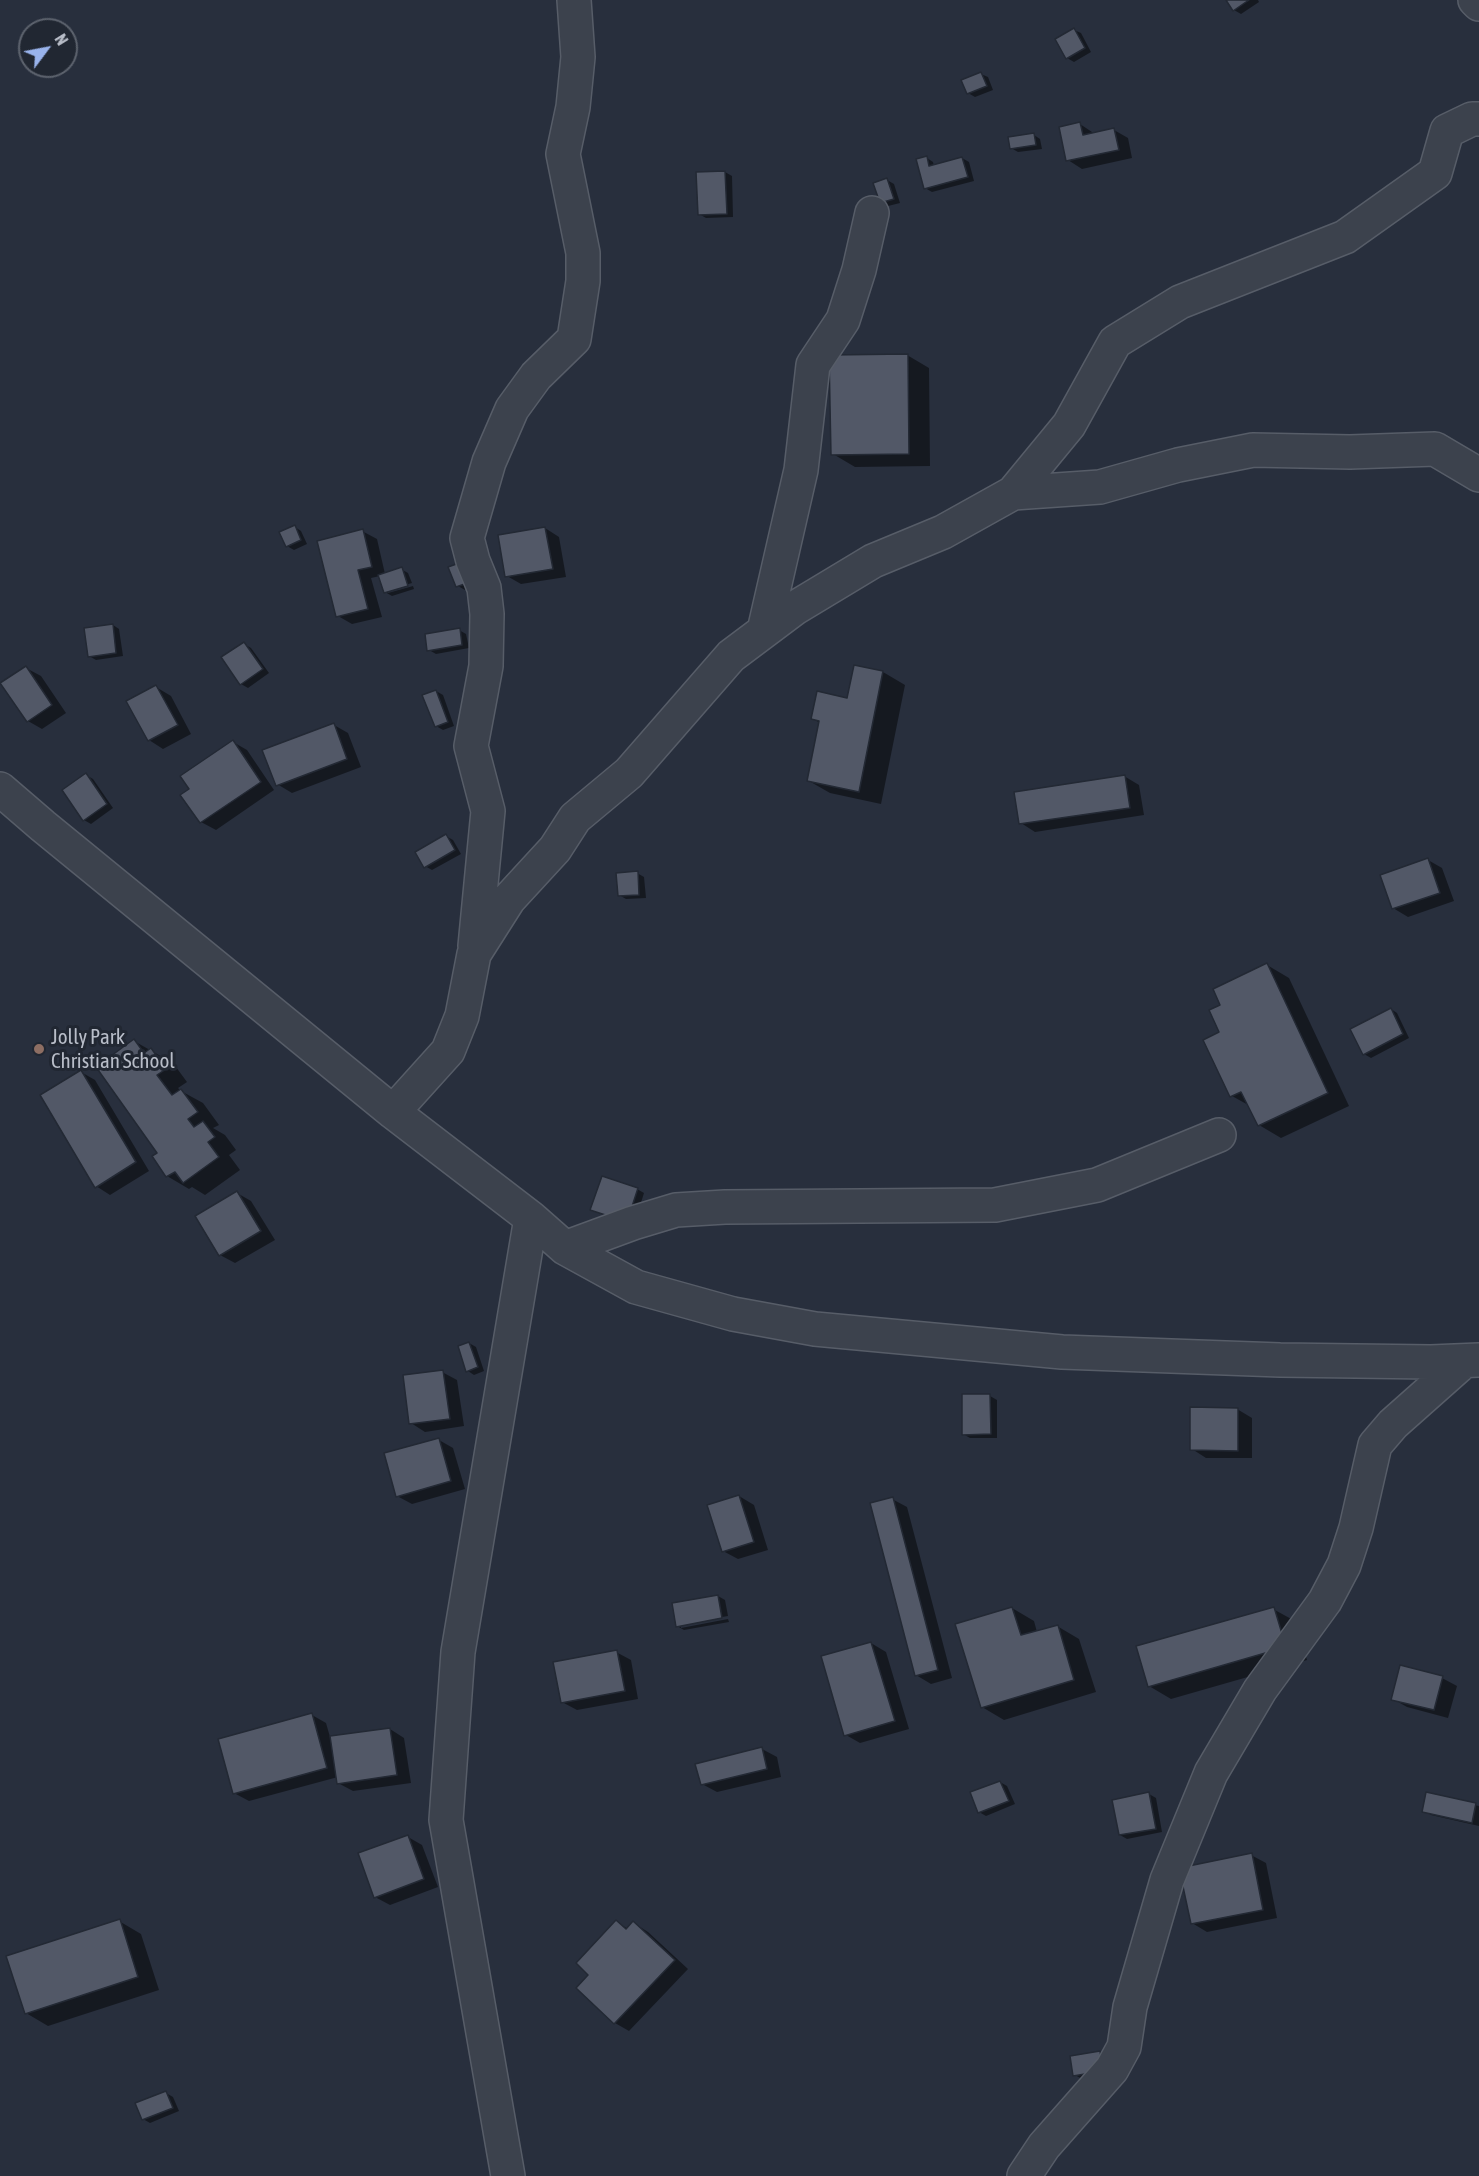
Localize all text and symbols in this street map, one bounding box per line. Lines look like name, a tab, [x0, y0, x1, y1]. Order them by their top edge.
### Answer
north arrow	[18, 18, 78, 78]
text: N	[51, 31, 72, 48]
place label: Jolly Park Christian School	[51, 1024, 175, 1074]
marker: Jolly Park Christian School	[32, 1042, 46, 1056]

